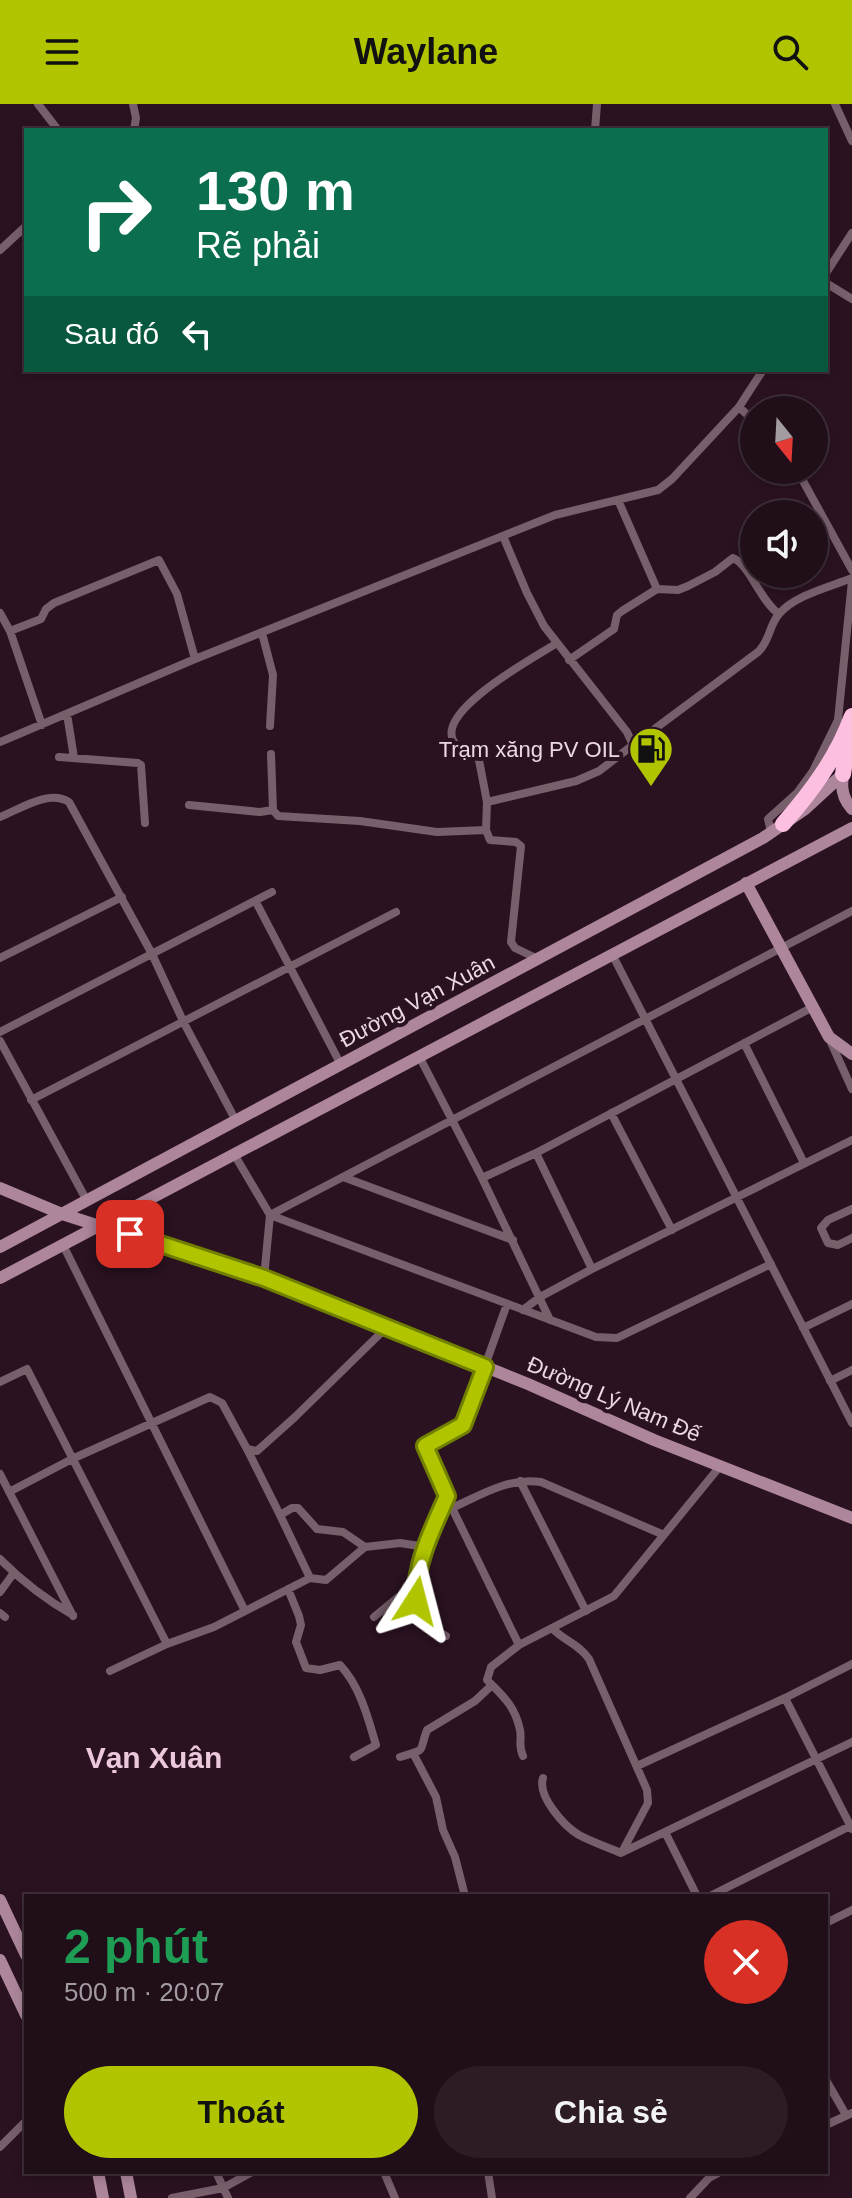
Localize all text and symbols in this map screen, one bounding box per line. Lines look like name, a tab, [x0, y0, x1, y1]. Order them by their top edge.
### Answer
icon: menu	[40, 30, 84, 74]
icon: search	[768, 30, 812, 74]
text: Waylane	[354, 31, 498, 72]
text: 130 m	[196, 159, 355, 222]
icon: right	[64, 160, 168, 264]
text: Rẽ phải	[196, 225, 320, 266]
icon: left	[175, 312, 219, 356]
text: Sau đó	[64, 317, 159, 350]
north arrow	[740, 396, 828, 484]
map controls	[740, 396, 828, 588]
button: sound	[740, 500, 828, 588]
fuel station icon: Trạm xăng PV OIL	[627, 725, 675, 788]
place label: Trạm xăng PV OIL	[439, 737, 620, 762]
street label: Đường Vạn Xuân	[335, 950, 499, 1052]
pin	[96, 1200, 164, 1268]
icon: arrive	[108, 1212, 152, 1256]
street label: Đường Lý Nam Đế	[524, 1351, 704, 1447]
position arrow	[374, 1559, 458, 1643]
district label: Vạn Xuân	[86, 1741, 222, 1774]
text: 2 phút	[64, 1920, 208, 1973]
button: close	[704, 1920, 788, 2004]
text: 500 m · 20:07	[64, 1977, 224, 2007]
button: Thoát	[64, 2066, 418, 2158]
button: Chia sẻ	[434, 2066, 788, 2158]

